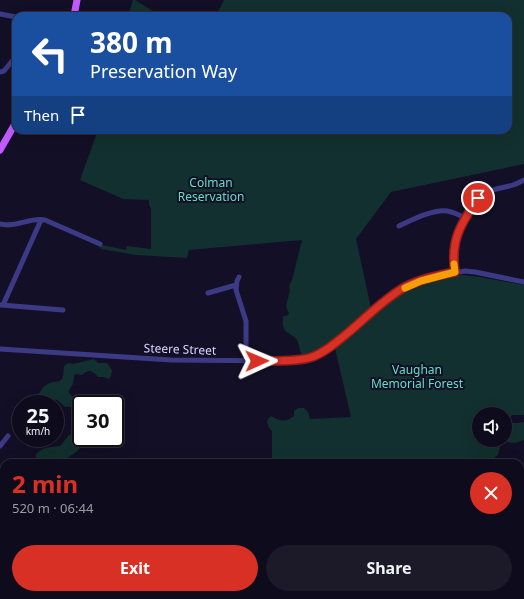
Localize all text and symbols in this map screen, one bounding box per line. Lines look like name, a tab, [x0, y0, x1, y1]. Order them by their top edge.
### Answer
text: 380 m	[90, 23, 173, 61]
icon: left	[24, 28, 76, 80]
text: Preservation Way	[90, 59, 237, 83]
icon: arrive	[67, 104, 89, 126]
text: Then	[24, 105, 59, 125]
park label: Colman Reservation	[178, 174, 244, 205]
pin	[461, 181, 495, 215]
icon: arrive	[467, 187, 489, 209]
street label: Steere Street	[143, 339, 217, 359]
position arrow	[236, 340, 278, 382]
park label: Vaughan Memorial Forest	[371, 361, 464, 392]
speed limit sign: 30	[72, 395, 124, 447]
text: 25	[27, 402, 49, 429]
map controls	[472, 407, 512, 447]
button: sound	[472, 407, 512, 447]
text: km/h	[26, 424, 50, 438]
text: 2 min	[12, 467, 78, 500]
button: close	[470, 472, 512, 514]
text: 520 m · 06:44	[12, 499, 93, 517]
button: Exit	[12, 545, 258, 591]
button: Share	[266, 545, 512, 591]

